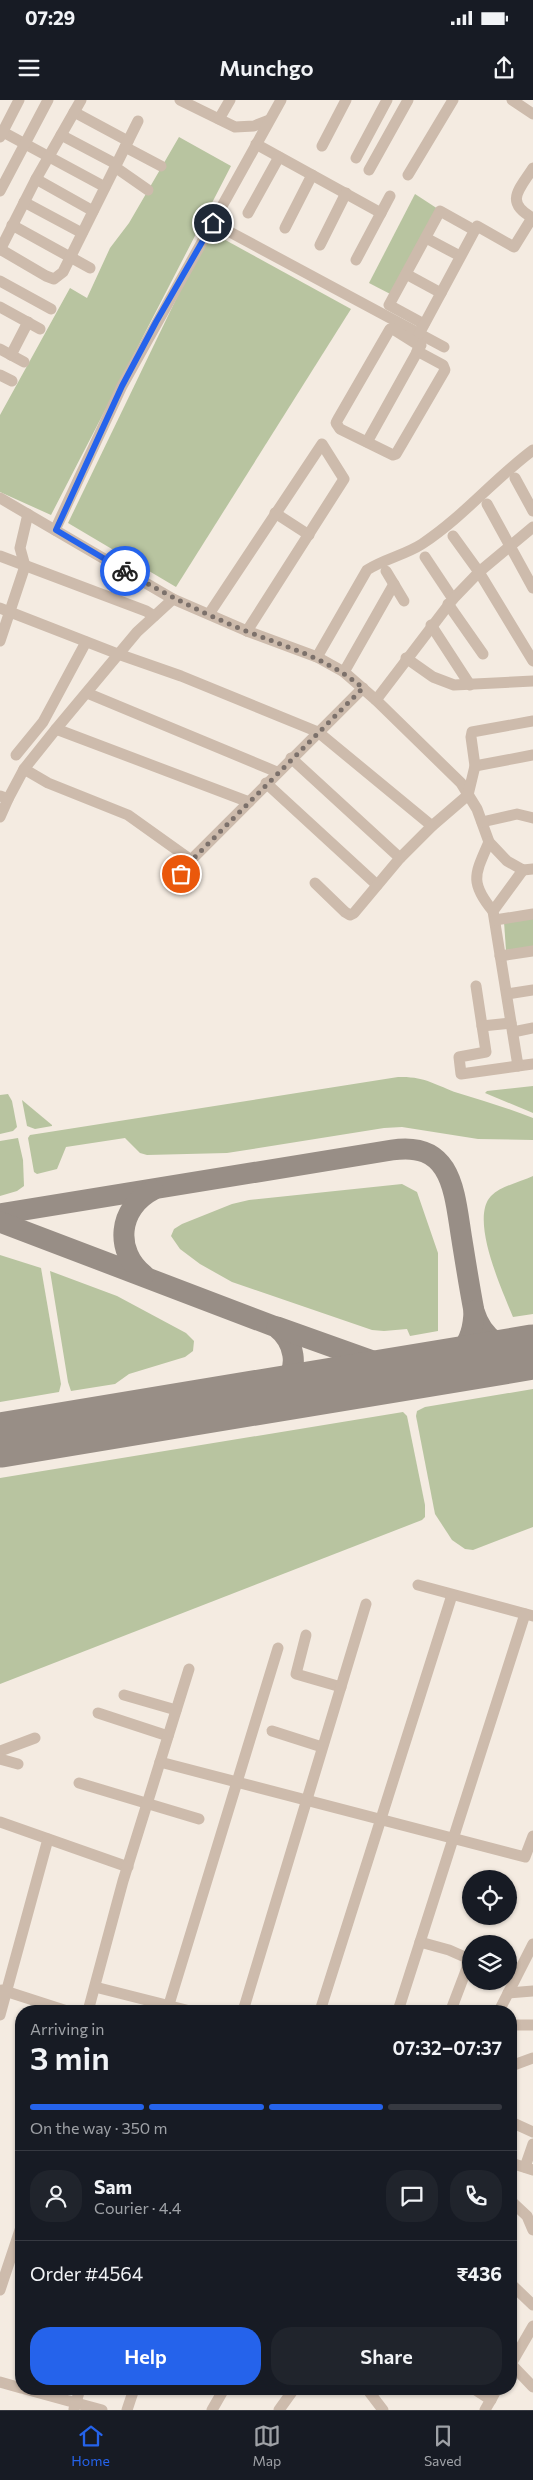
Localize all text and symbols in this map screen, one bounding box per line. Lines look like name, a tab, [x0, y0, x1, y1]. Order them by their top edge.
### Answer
text: 07:29	[25, 6, 75, 29]
icon: menu	[15, 54, 43, 82]
text: Munchgo	[219, 54, 314, 81]
icon: share	[490, 54, 518, 82]
pin	[192, 202, 234, 244]
icon: home	[199, 209, 227, 237]
courier	[100, 546, 150, 596]
icon: bike	[111, 557, 139, 585]
pin	[160, 853, 202, 895]
icon: bag	[167, 860, 195, 888]
map controls	[462, 1870, 517, 1990]
button: locate	[462, 1870, 517, 1925]
button: layers	[462, 1935, 517, 1990]
text: Arriving in	[30, 2019, 104, 2038]
text: 07:32–07:37	[393, 2036, 502, 2059]
text: 3 min	[30, 2037, 110, 2077]
text: On the way · 350 m	[30, 2118, 167, 2137]
button: person	[30, 2170, 82, 2222]
button: chat	[386, 2170, 438, 2222]
button: phone	[450, 2170, 502, 2222]
text: Sam	[94, 2175, 132, 2198]
text: Courier · 4.4	[94, 2198, 181, 2217]
text: Order #4564	[30, 2262, 143, 2285]
text: ₹436	[456, 2262, 502, 2285]
button: Help	[30, 2327, 261, 2385]
button: Share	[271, 2327, 502, 2385]
tab: Home	[71, 2422, 110, 2469]
tab: Map	[252, 2422, 281, 2469]
tab: Saved	[424, 2422, 462, 2469]

